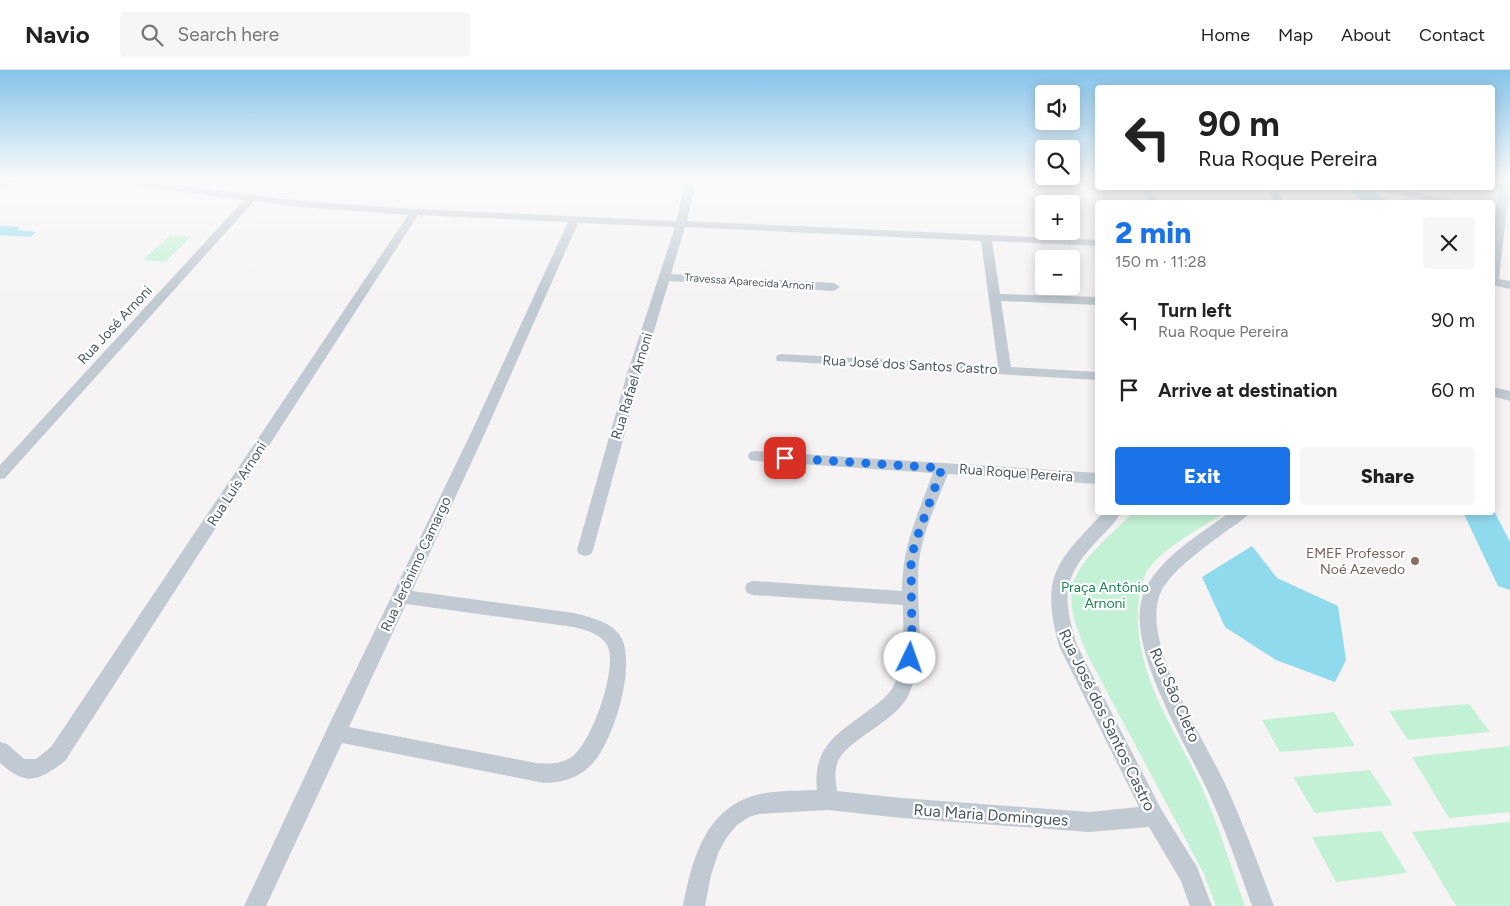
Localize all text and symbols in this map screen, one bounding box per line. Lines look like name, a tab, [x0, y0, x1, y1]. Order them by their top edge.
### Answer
search box	[120, 12, 470, 57]
text: Navio	[25, 20, 90, 49]
icon: search	[138, 21, 166, 49]
text: Search here	[178, 23, 279, 46]
text: Home	[1201, 24, 1250, 46]
text: Map	[1278, 24, 1313, 46]
text: About	[1341, 24, 1391, 46]
text: Contact	[1419, 24, 1485, 46]
map controls	[1035, 85, 1080, 295]
button: sound	[1035, 85, 1080, 130]
text: 90 m	[1198, 103, 1280, 145]
icon: left	[1115, 105, 1180, 170]
button: search	[1035, 140, 1080, 185]
text: Rua Roque Pereira	[1198, 145, 1377, 172]
button: +	[1035, 195, 1080, 240]
text: 2 min	[1115, 214, 1192, 251]
button: close	[1423, 217, 1475, 269]
button: −	[1035, 250, 1080, 295]
text: 150 m · 11:28	[1115, 252, 1207, 271]
street label: Travessa Aparecida Arnoni	[684, 271, 814, 293]
street label: Rua José Arnoni	[74, 282, 156, 368]
text: Turn left	[1158, 299, 1232, 322]
icon: left	[1115, 306, 1143, 334]
text: 90 m	[1431, 309, 1475, 332]
text: Rua Roque Pereira	[1158, 322, 1288, 341]
street label: Rua Rafael Arnoni	[608, 331, 656, 441]
street label: Rua José dos Santos Castro	[822, 352, 998, 378]
icon: arrive	[1115, 376, 1143, 404]
text: Arrive at destination	[1158, 379, 1337, 402]
text: 60 m	[1431, 379, 1475, 402]
pin	[764, 437, 806, 479]
street label: Rua Luís Arnoni	[204, 439, 270, 529]
icon: arrive	[771, 444, 799, 472]
button: Exit	[1115, 447, 1290, 505]
button: Share	[1300, 447, 1475, 505]
street label: Rua Roque Pereira	[958, 461, 1074, 485]
street label: Rua Jerônimo Camargo	[377, 494, 455, 634]
place label: EMEF Professor Noé Azevedo	[1306, 545, 1405, 578]
marker: EMEF Professor Noé Azevedo	[1409, 555, 1421, 567]
park label: Praça Antônio Arnoni	[1061, 579, 1149, 612]
street label: Rua José dos Santos Castro	[1055, 626, 1159, 814]
position arrow	[883, 631, 935, 683]
street label: Rua São Cleto	[1146, 645, 1204, 745]
street label: Rua Maria Domingues	[913, 800, 1069, 830]

